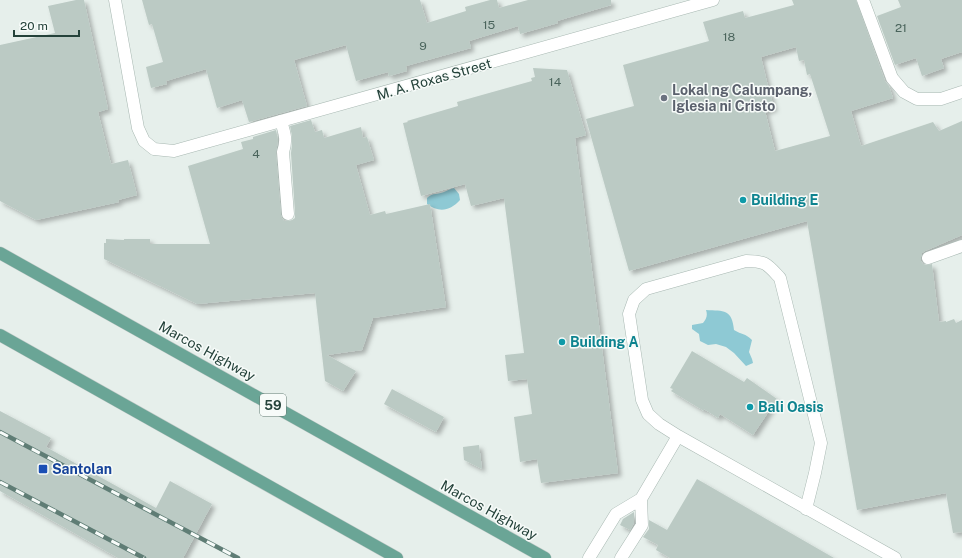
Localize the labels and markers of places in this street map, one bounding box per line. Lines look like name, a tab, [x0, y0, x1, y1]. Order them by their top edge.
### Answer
place label: Lokal ng Calumpang, Iglesia ni Cristo	[672, 82, 812, 114]
marker: Lokal ng Calumpang, Iglesia ni Cristo	[659, 93, 669, 103]
place label: Building E	[751, 192, 819, 208]
marker: Building E	[738, 195, 748, 205]
place label: Building A	[570, 334, 639, 350]
marker: Building A	[557, 337, 567, 347]
place label: Bali Oasis	[758, 399, 824, 415]
marker: Bali Oasis	[745, 402, 755, 412]
place label: Santolan	[52, 461, 112, 477]
marker: Santolan	[37, 463, 49, 475]

